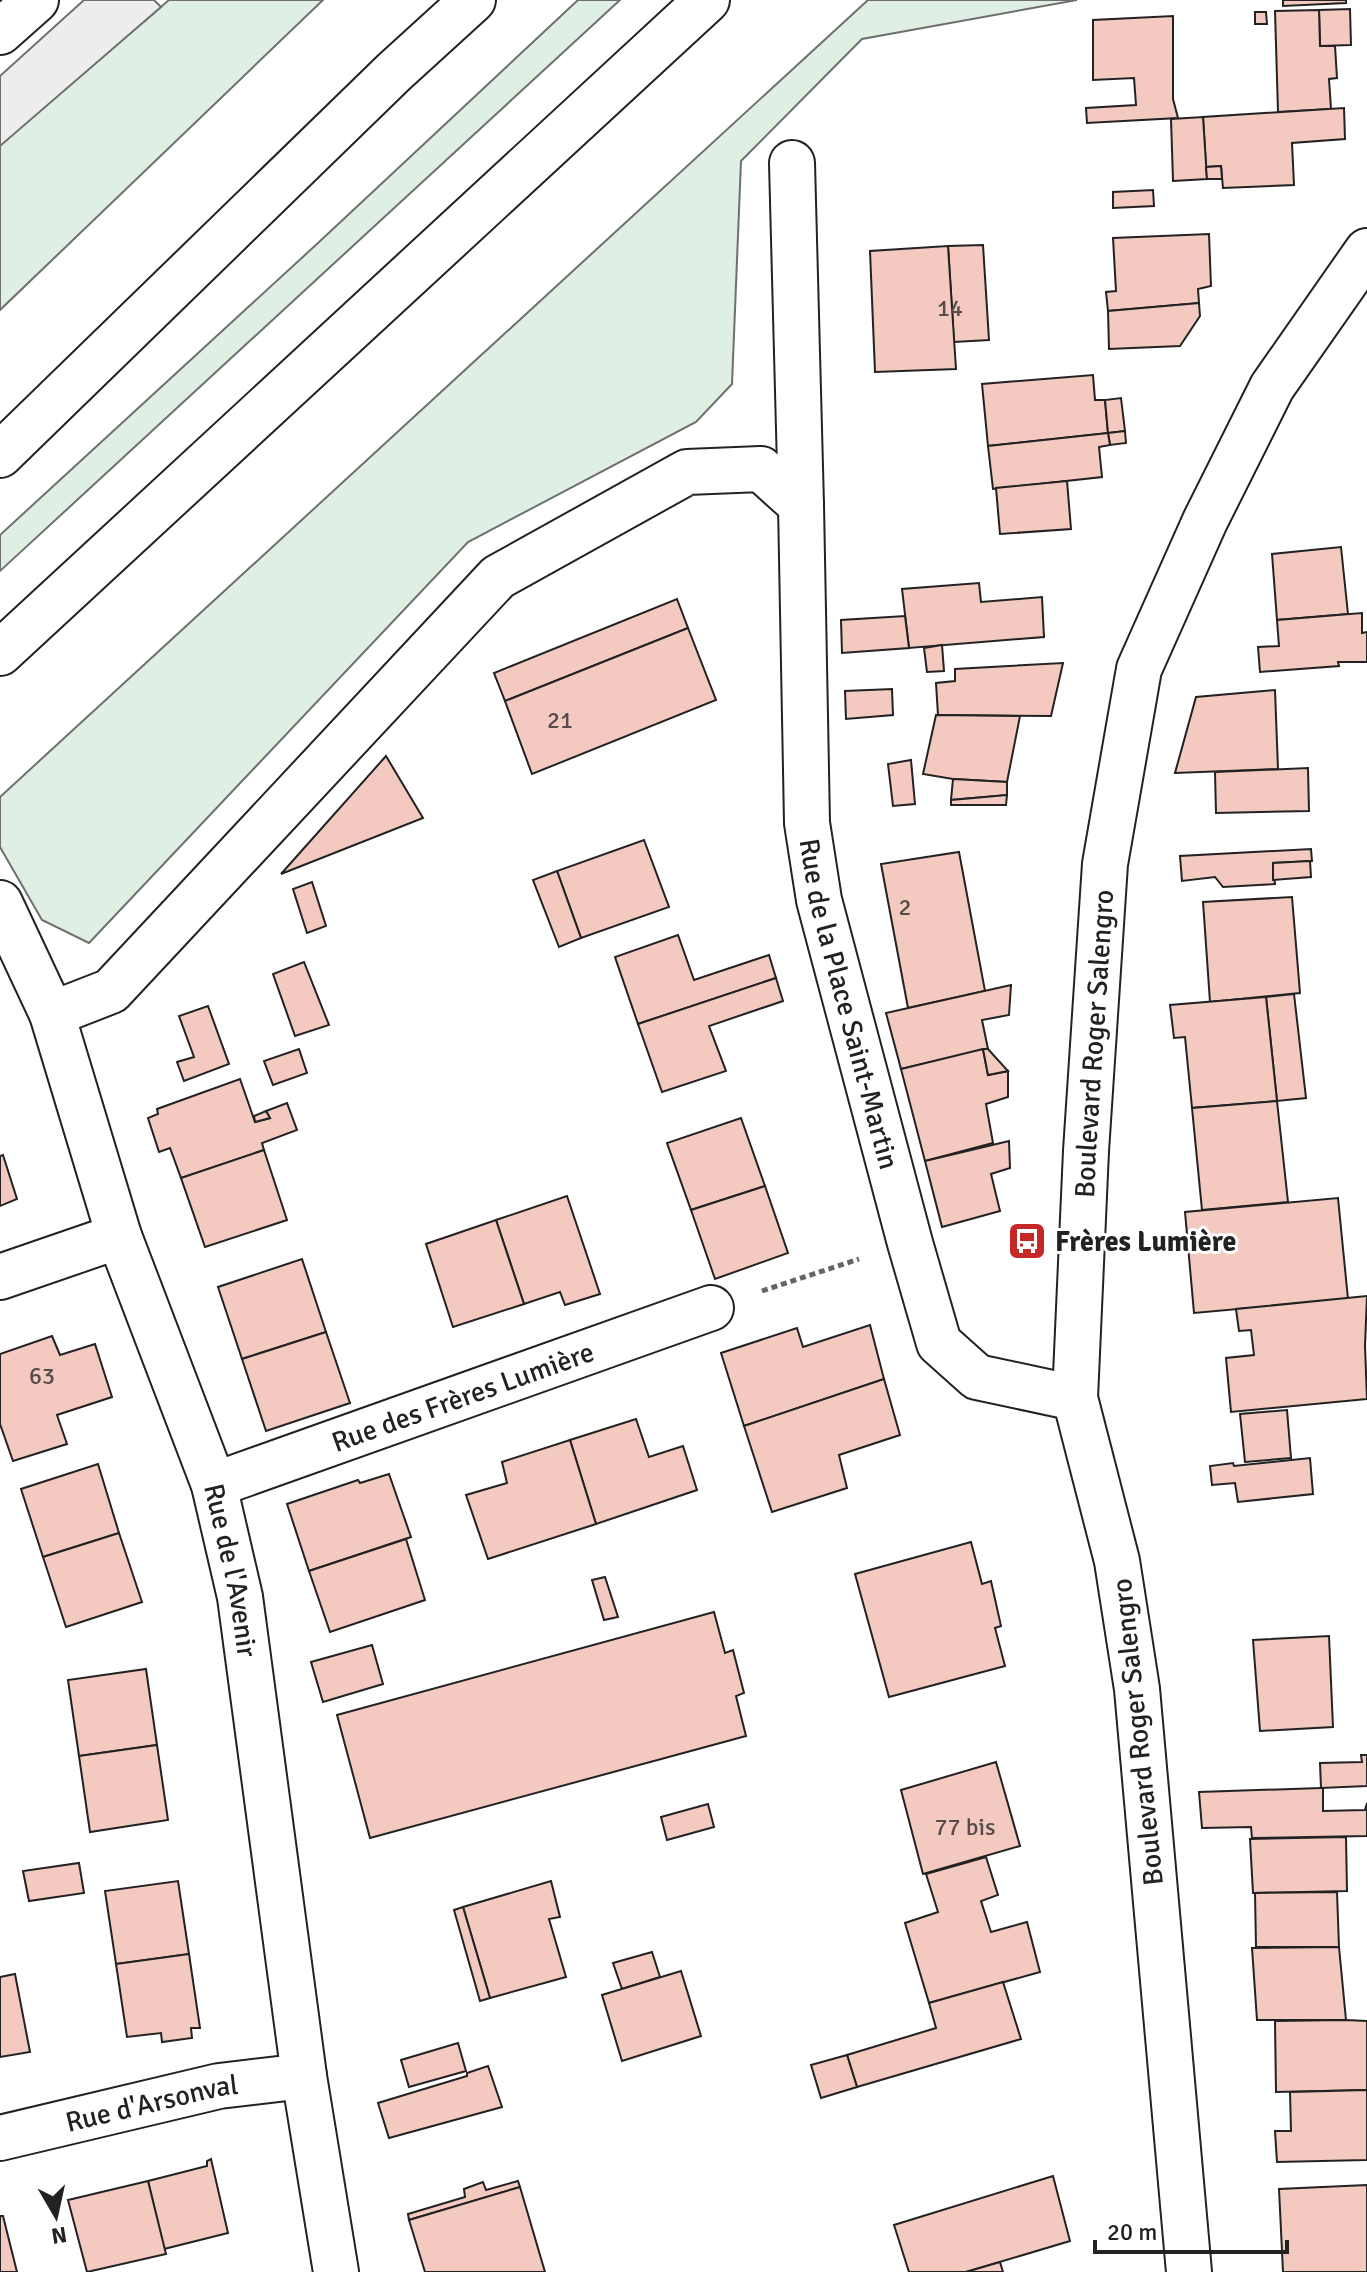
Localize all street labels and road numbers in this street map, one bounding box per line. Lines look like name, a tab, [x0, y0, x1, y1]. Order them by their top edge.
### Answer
street label: Rue de la Place Saint-Martin	[792, 836, 906, 1173]
street label: Boulevard Roger Salengro	[1068, 888, 1121, 1199]
street label: Rue des Frères Lumière	[327, 1335, 599, 1460]
street label: Rue de l'Avenir	[196, 1480, 264, 1660]
street label: Boulevard Roger Salengro	[1105, 1577, 1171, 1887]
street label: Rue d'Arsonval	[62, 2068, 240, 2140]

